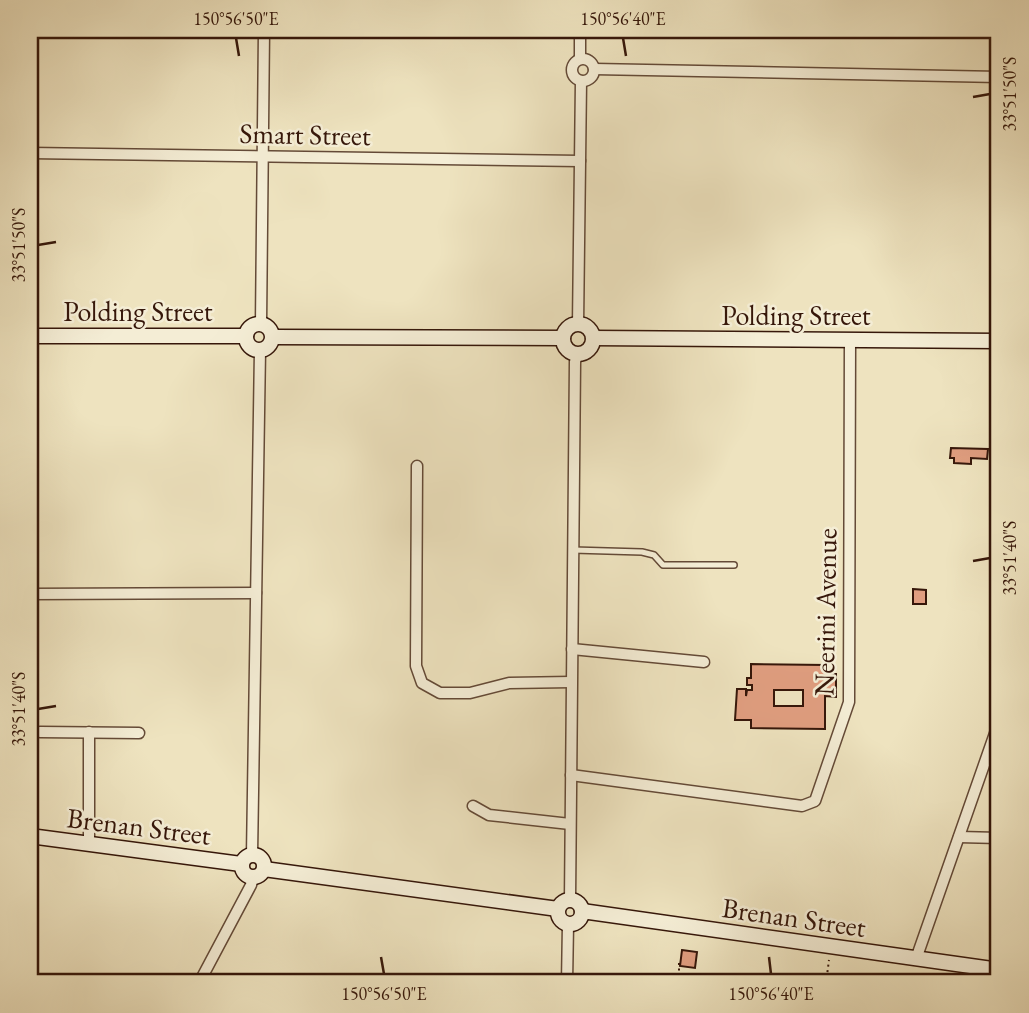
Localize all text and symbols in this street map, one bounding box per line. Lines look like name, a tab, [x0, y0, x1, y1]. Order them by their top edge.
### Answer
text: 150°56'50"E	[193, 7, 279, 30]
text: 150°56'40"E	[580, 7, 666, 30]
text: 33°51'50"S	[998, 57, 1021, 131]
street label: Smart Street	[239, 115, 371, 153]
text: 33°51'50"S	[7, 208, 30, 282]
street label: Polding Street	[63, 293, 213, 329]
street label: Polding Street	[721, 297, 871, 333]
text: 33°51'40"S	[998, 521, 1021, 595]
street label: Neerini Avenue	[806, 528, 844, 696]
text: 33°51'40"S	[7, 672, 30, 746]
street label: Brenan Street	[65, 799, 213, 853]
street label: Brenan Street	[720, 889, 868, 945]
text: 150°56'50"E	[341, 982, 427, 1005]
text: 150°56'40"E	[728, 982, 814, 1005]

